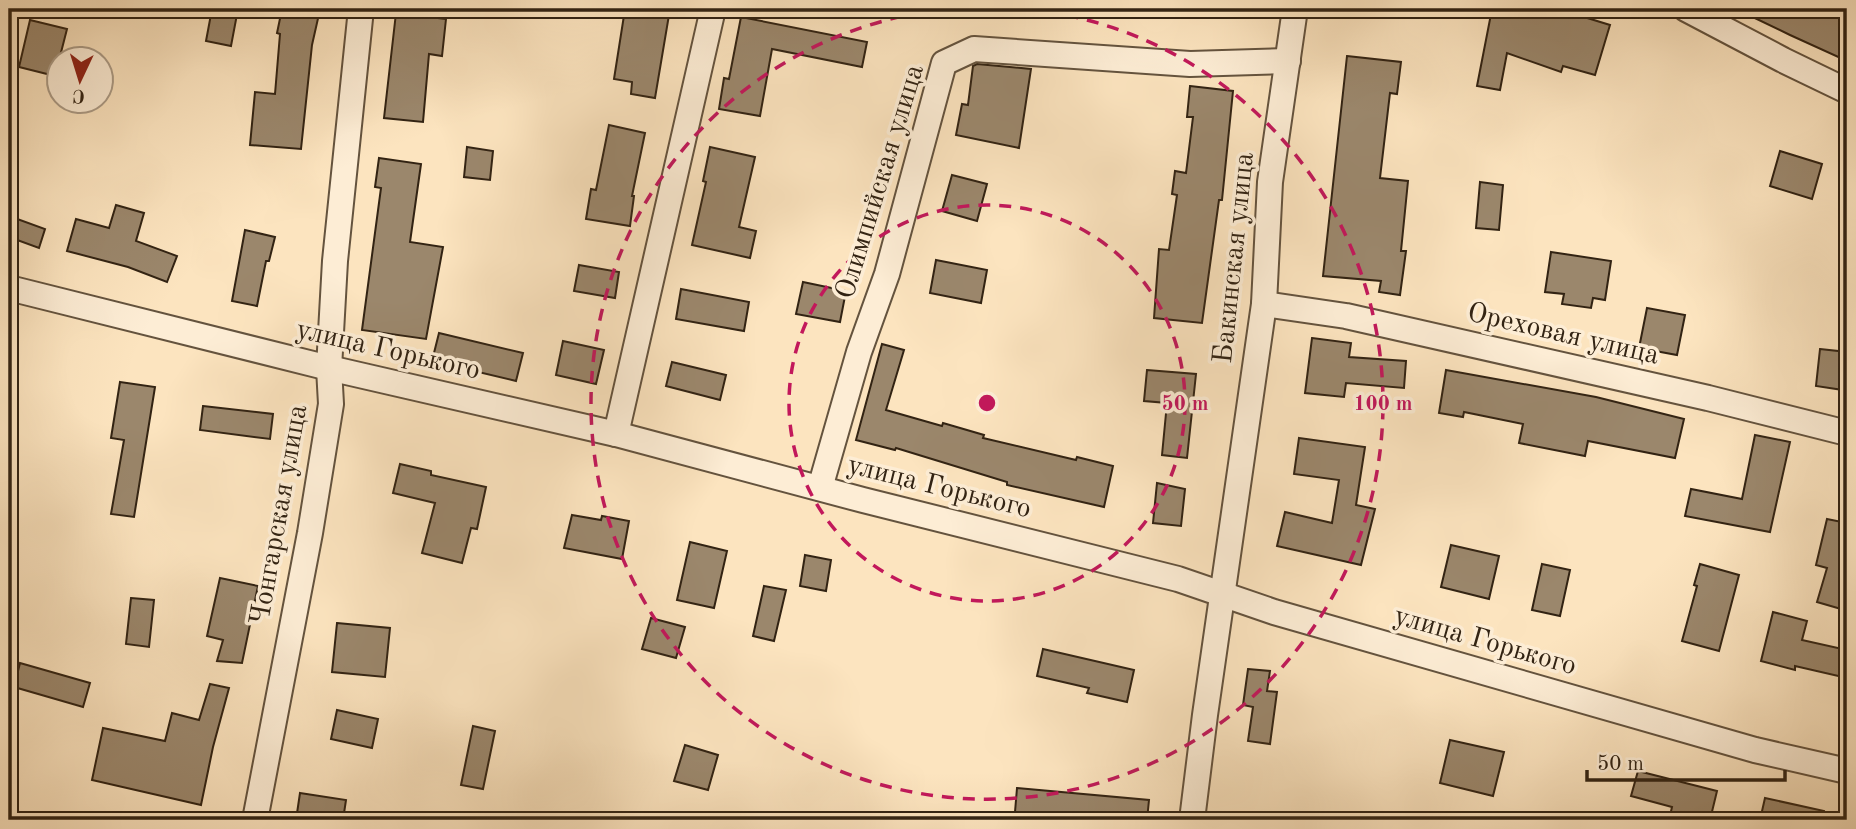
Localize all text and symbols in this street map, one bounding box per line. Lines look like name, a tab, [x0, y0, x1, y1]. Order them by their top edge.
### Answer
north arrow	[46, 46, 116, 116]
street label: Олимпийская улица	[832, 61, 930, 303]
text: С	[72, 85, 86, 104]
street label: Бакинская улица	[1210, 151, 1260, 365]
street label: Ореховая улица	[1464, 299, 1662, 371]
street label: улица Горького	[293, 316, 483, 386]
centre of rings	[975, 391, 999, 415]
text: 50 m	[1161, 394, 1209, 415]
text: 100 m	[1353, 394, 1413, 415]
street label: Чонгарская улица	[247, 402, 313, 627]
street label: улица Горького	[844, 452, 1034, 524]
street label: улица Горького	[1391, 603, 1579, 681]
scale bar	[1587, 738, 1784, 782]
text: 50 m	[1597, 754, 1644, 775]

